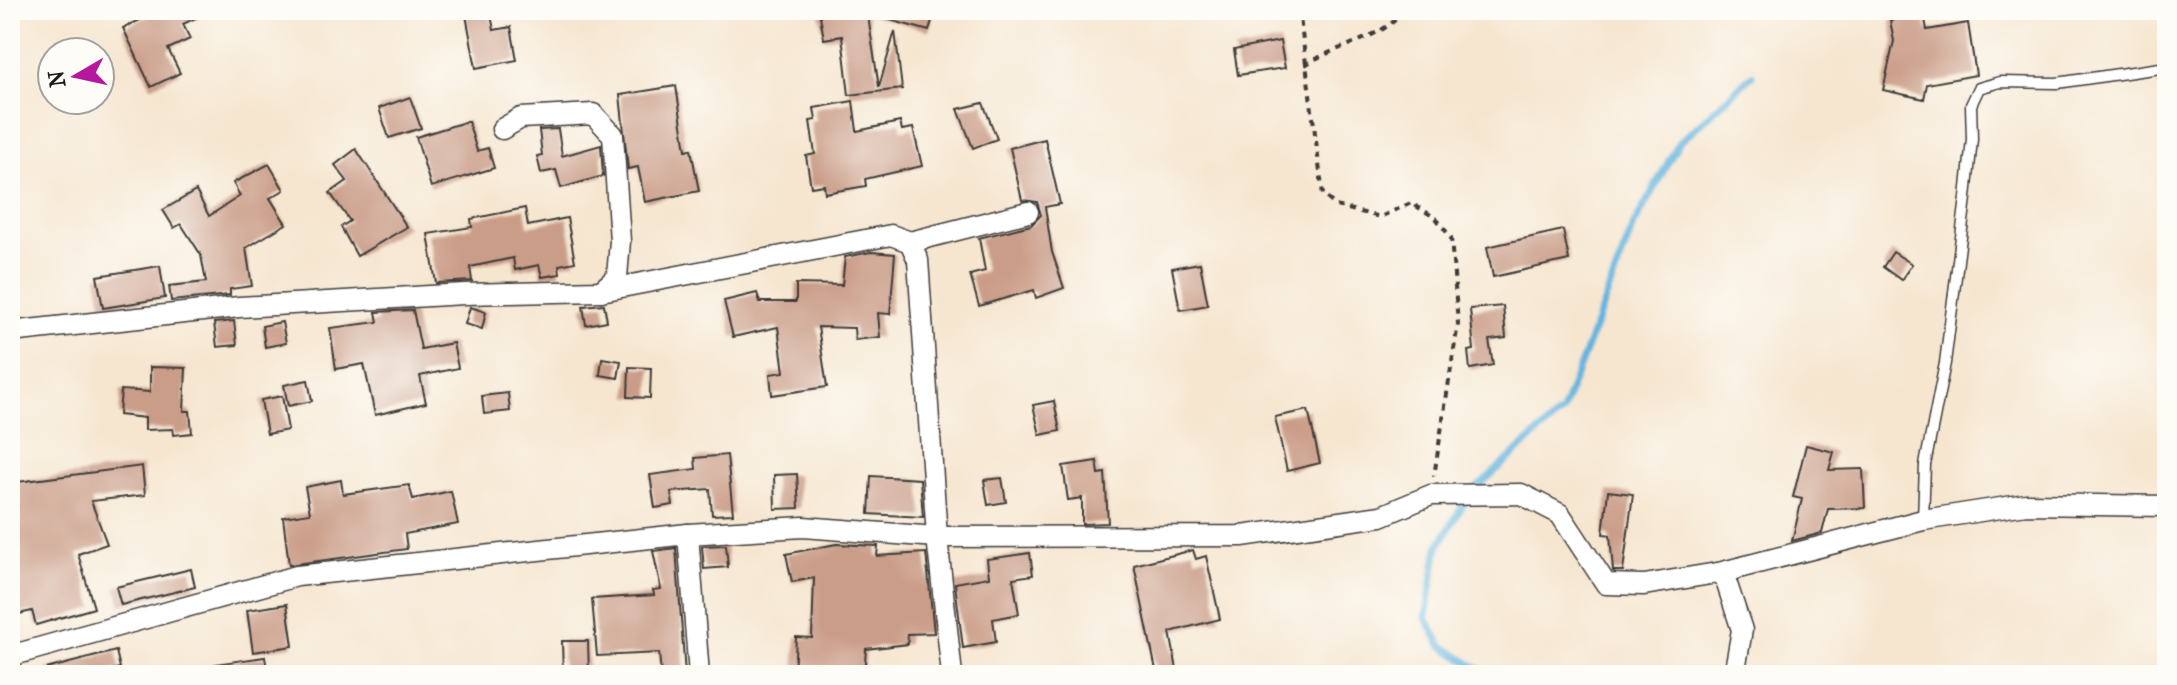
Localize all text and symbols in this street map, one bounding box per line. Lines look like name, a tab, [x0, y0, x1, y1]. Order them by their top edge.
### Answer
north arrow	[36, 36, 116, 116]
text: N	[43, 68, 71, 89]

